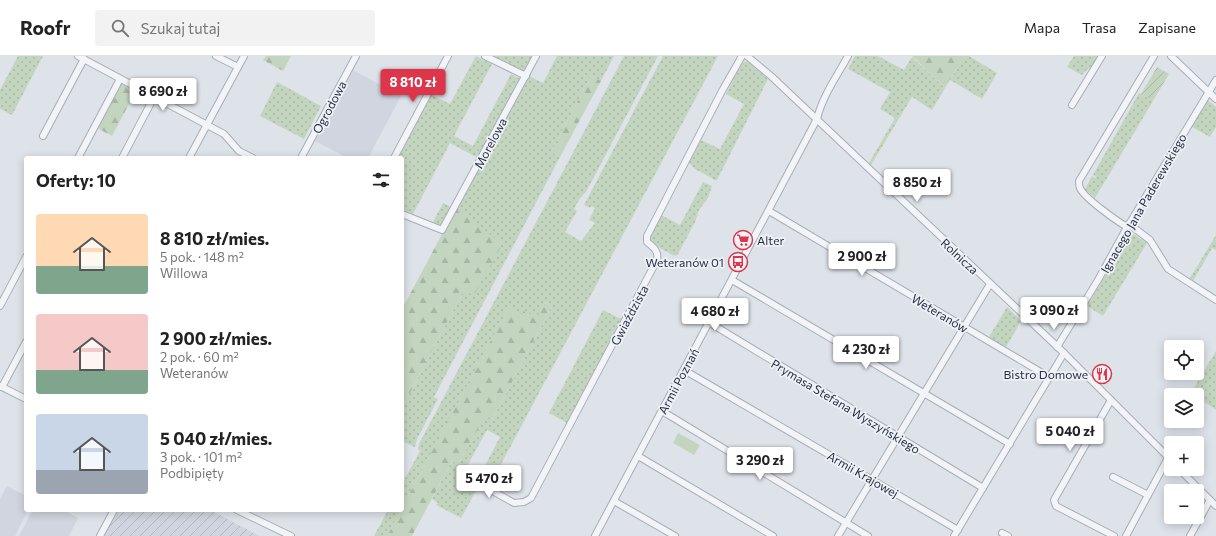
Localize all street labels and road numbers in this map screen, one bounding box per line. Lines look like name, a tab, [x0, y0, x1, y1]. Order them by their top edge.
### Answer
street label: Ogrodowa	[309, 78, 349, 136]
street label: Morelowa	[471, 115, 509, 171]
street label: Ignacego Jana Paderewskiego	[1097, 131, 1190, 276]
street label: Rolnicza	[938, 235, 982, 277]
street label: Gwiaździsta	[607, 283, 651, 347]
street label: Weteranów	[909, 291, 971, 335]
street label: Armii Poznań	[655, 346, 701, 416]
street label: Prymasa Stefana Wyszyńskiego	[769, 356, 923, 456]
street label: Armii Krajowej	[825, 448, 901, 500]

